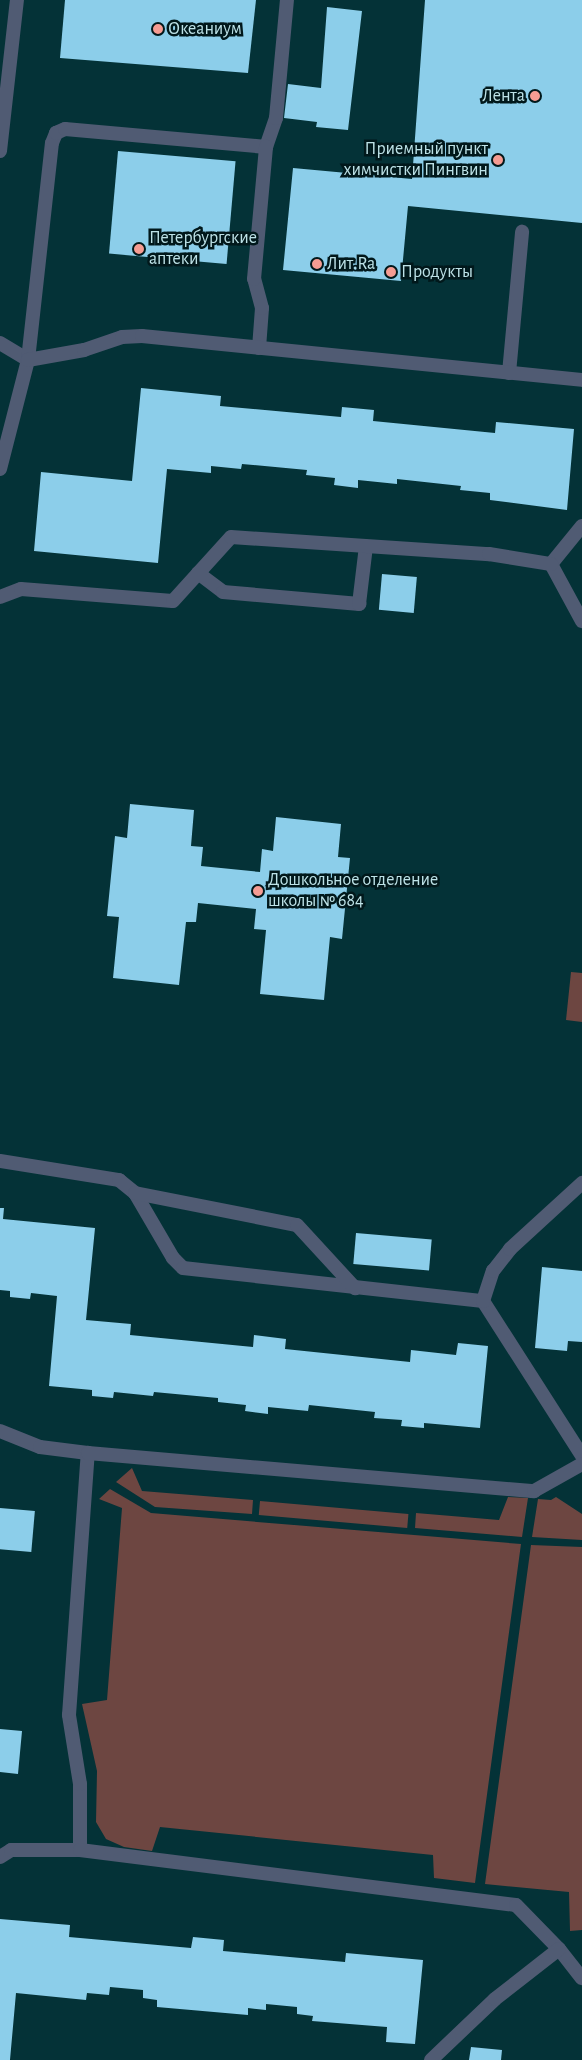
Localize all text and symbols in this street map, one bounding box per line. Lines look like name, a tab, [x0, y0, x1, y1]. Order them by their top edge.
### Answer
place label: Океаниум	[168, 18, 242, 40]
marker: Океаниум	[152, 23, 164, 35]
place label: Лента	[482, 85, 525, 107]
marker: Лента	[529, 90, 541, 102]
place label: Приемный пункт химчистки Пингвин	[343, 139, 488, 182]
marker: Приемный пункт химчистки Пингвин	[492, 154, 504, 166]
place label: Петербургские аптеки	[149, 228, 257, 270]
marker: Петербургские аптеки	[133, 243, 145, 255]
place label: Лит.Ra	[327, 253, 375, 275]
marker: Лит.Ra	[311, 258, 323, 270]
place label: Продукты	[401, 261, 473, 283]
marker: Продукты	[385, 266, 397, 278]
place label: Дошкольное отделение школы № 684	[268, 870, 438, 912]
marker: Дошкольное отделение школы № 684	[252, 885, 264, 897]

